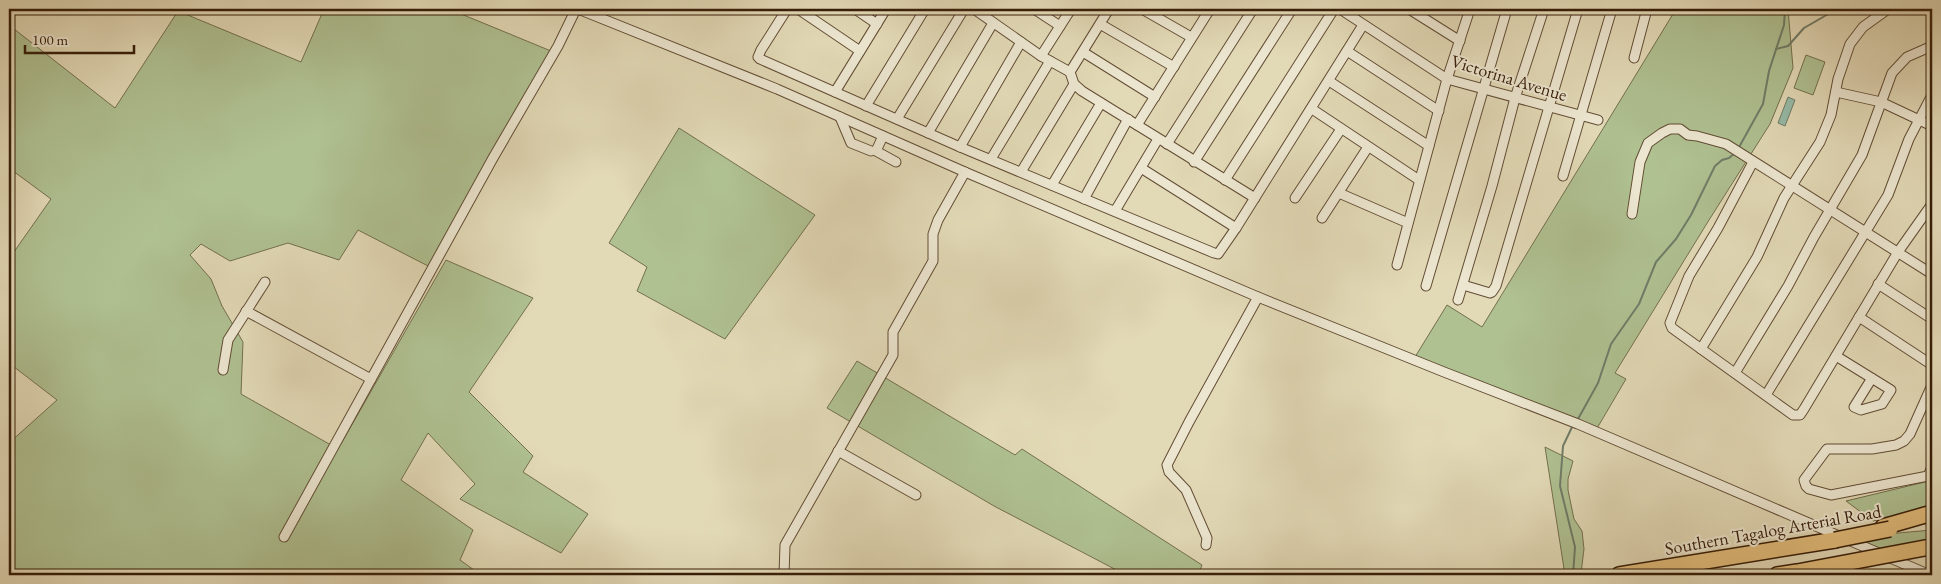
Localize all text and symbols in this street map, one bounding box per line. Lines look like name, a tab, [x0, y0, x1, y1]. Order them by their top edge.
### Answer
scale bar	[25, 22, 134, 54]
text: 100 m	[32, 30, 69, 49]
street label: Victorina Avenue	[1448, 49, 1570, 106]
street label: Southern Tagalog Arterial Road	[1663, 499, 1884, 560]

